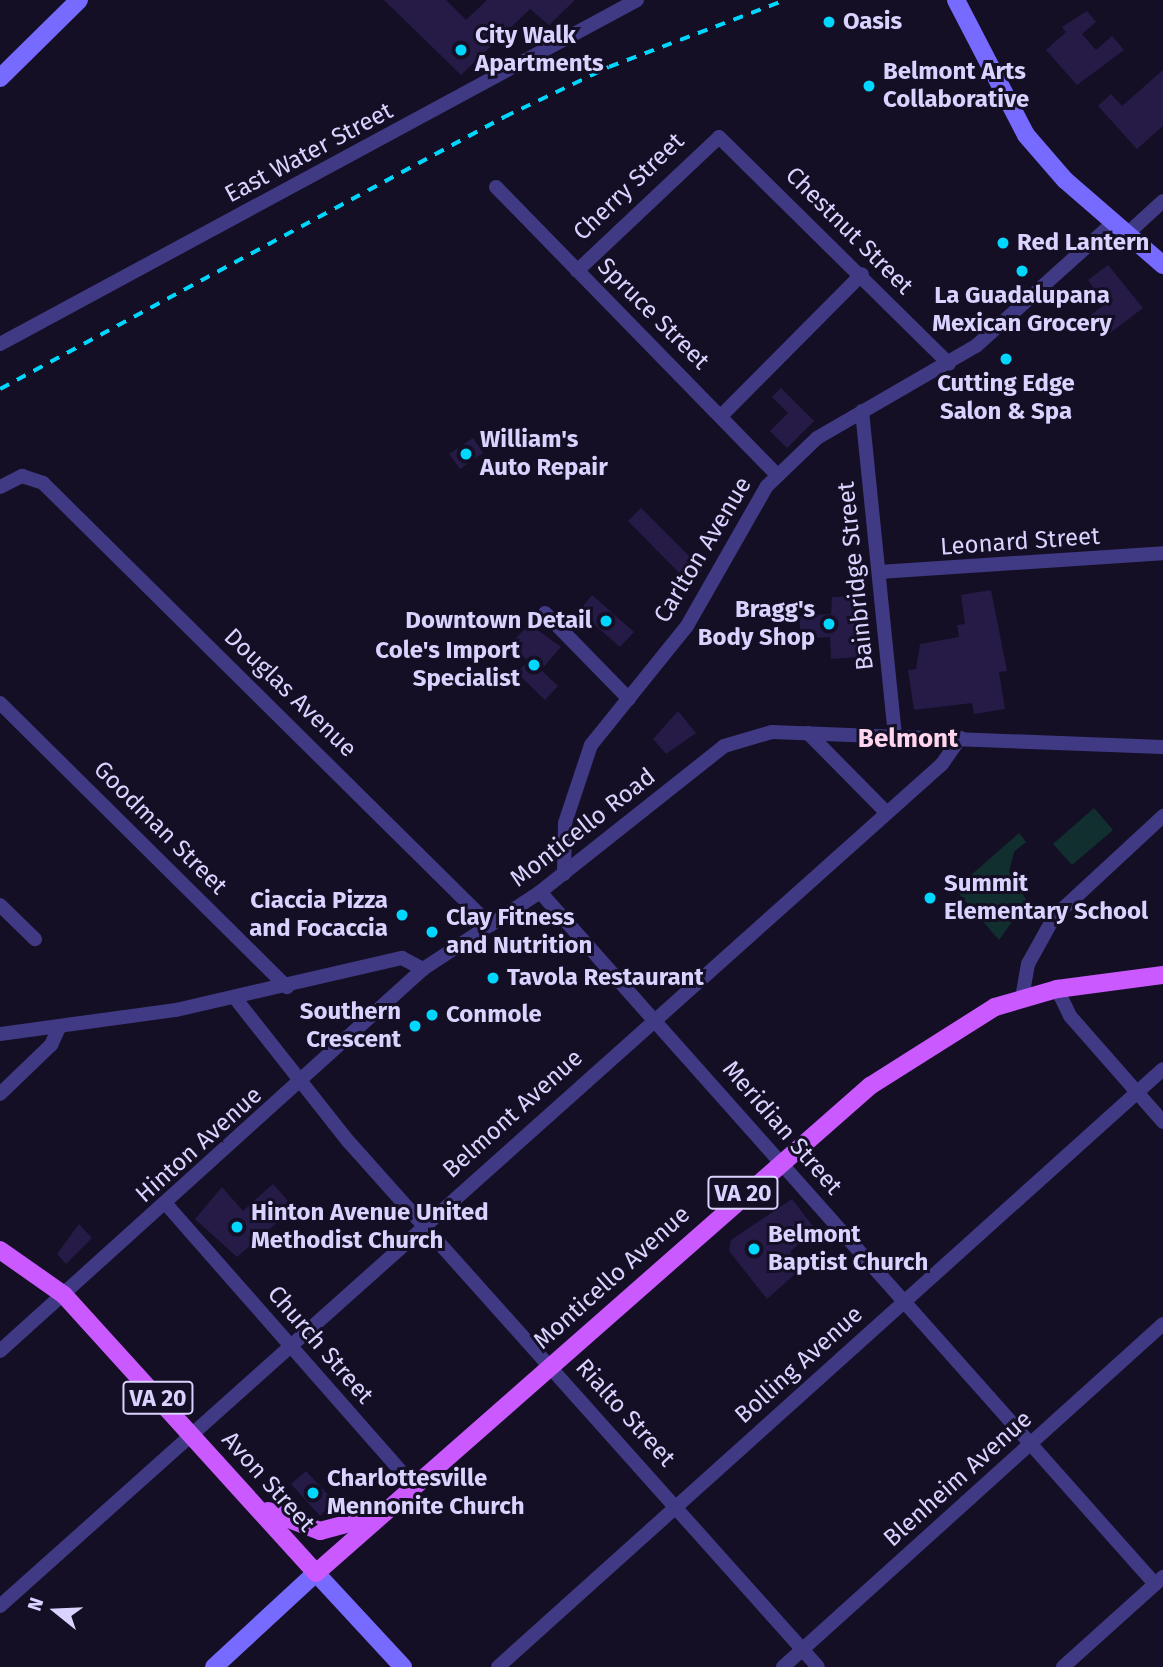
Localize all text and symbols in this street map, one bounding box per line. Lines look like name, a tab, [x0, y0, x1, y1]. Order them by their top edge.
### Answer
place label: Oasis	[843, 8, 902, 36]
marker: Oasis	[821, 14, 837, 30]
place label: City Walk Apartments	[475, 22, 604, 78]
marker: City Walk Apartments	[453, 42, 469, 58]
place label: Belmont Arts Collaborative	[883, 58, 1029, 114]
marker: Belmont Arts Collaborative	[861, 78, 877, 94]
street label: East Water Street	[220, 97, 398, 209]
street label: Cherry Street	[568, 127, 690, 247]
street label: Chestnut Street	[779, 161, 919, 301]
place label: Red Lantern	[1017, 229, 1149, 257]
marker: Red Lantern	[995, 235, 1011, 251]
street label: Spruce Street	[591, 252, 715, 376]
marker: La Guadalupana Mexican Grocery	[1014, 263, 1030, 279]
place label: La Guadalupana Mexican Grocery	[932, 282, 1112, 338]
marker: Cutting Edge Salon & Spa	[998, 351, 1014, 367]
place label: Cutting Edge Salon & Spa	[937, 370, 1075, 426]
place label: William's Auto Repair	[480, 426, 608, 482]
marker: William's Auto Repair	[458, 446, 474, 462]
street label: Carlton Avenue	[648, 472, 758, 628]
street label: Bainbridge Street	[832, 480, 880, 672]
street label: Leonard Street	[939, 522, 1101, 562]
place label: Bragg's Body Shop	[698, 596, 815, 652]
place label: Downtown Detail	[405, 607, 592, 635]
marker: Downtown Detail	[598, 613, 614, 629]
marker: Bragg's Body Shop	[821, 616, 837, 632]
street label: Douglas Avenue	[218, 623, 362, 763]
place label: Cole's Import Specialist	[375, 637, 520, 693]
marker: Cole's Import Specialist	[526, 657, 542, 673]
district label: Belmont	[858, 723, 958, 755]
street label: Goodman Street	[87, 755, 233, 901]
street label: Monticello Road	[505, 762, 661, 894]
place label: Summit Elementary School	[944, 870, 1148, 926]
place label: Ciaccia Pizza and Focaccia	[249, 887, 388, 943]
marker: Summit Elementary School	[922, 890, 938, 906]
place label: Clay Fitness and Nutrition	[446, 904, 592, 960]
marker: Ciaccia Pizza and Focaccia	[394, 907, 410, 923]
marker: Clay Fitness and Nutrition	[424, 924, 440, 940]
place label: Tavola Restaurant	[507, 964, 704, 992]
marker: Tavola Restaurant	[485, 970, 501, 986]
place label: Southern Crescent	[300, 998, 401, 1054]
place label: Conmole	[446, 1001, 542, 1029]
marker: Conmole	[424, 1007, 440, 1023]
marker: Southern Crescent	[407, 1018, 423, 1034]
street label: Belmont Avenue	[437, 1044, 589, 1184]
street label: Meridian Street	[716, 1055, 848, 1201]
street label: Hinton Avenue	[130, 1081, 268, 1209]
road number: VA 20	[706, 1174, 780, 1212]
place label: Hinton Avenue United Methodist Church	[251, 1199, 489, 1255]
street label: Monticello Avenue	[528, 1200, 696, 1356]
marker: Hinton Avenue United Methodist Church	[229, 1219, 245, 1235]
place label: Belmont Baptist Church	[768, 1221, 928, 1277]
marker: Belmont Baptist Church	[746, 1241, 762, 1257]
street label: Church Street	[261, 1280, 379, 1410]
street label: Bolling Avenue	[729, 1300, 869, 1430]
street label: Rialto Street	[569, 1353, 681, 1473]
road number: VA 20	[121, 1378, 195, 1418]
street label: Blenheim Avenue	[878, 1405, 1038, 1553]
street label: Avon Street	[215, 1426, 321, 1538]
place label: Charlottesville Mennonite Church	[327, 1465, 525, 1521]
marker: Charlottesville Mennonite Church	[305, 1485, 321, 1501]
north arrow	[21, 1576, 91, 1646]
text: N	[23, 1595, 48, 1614]

